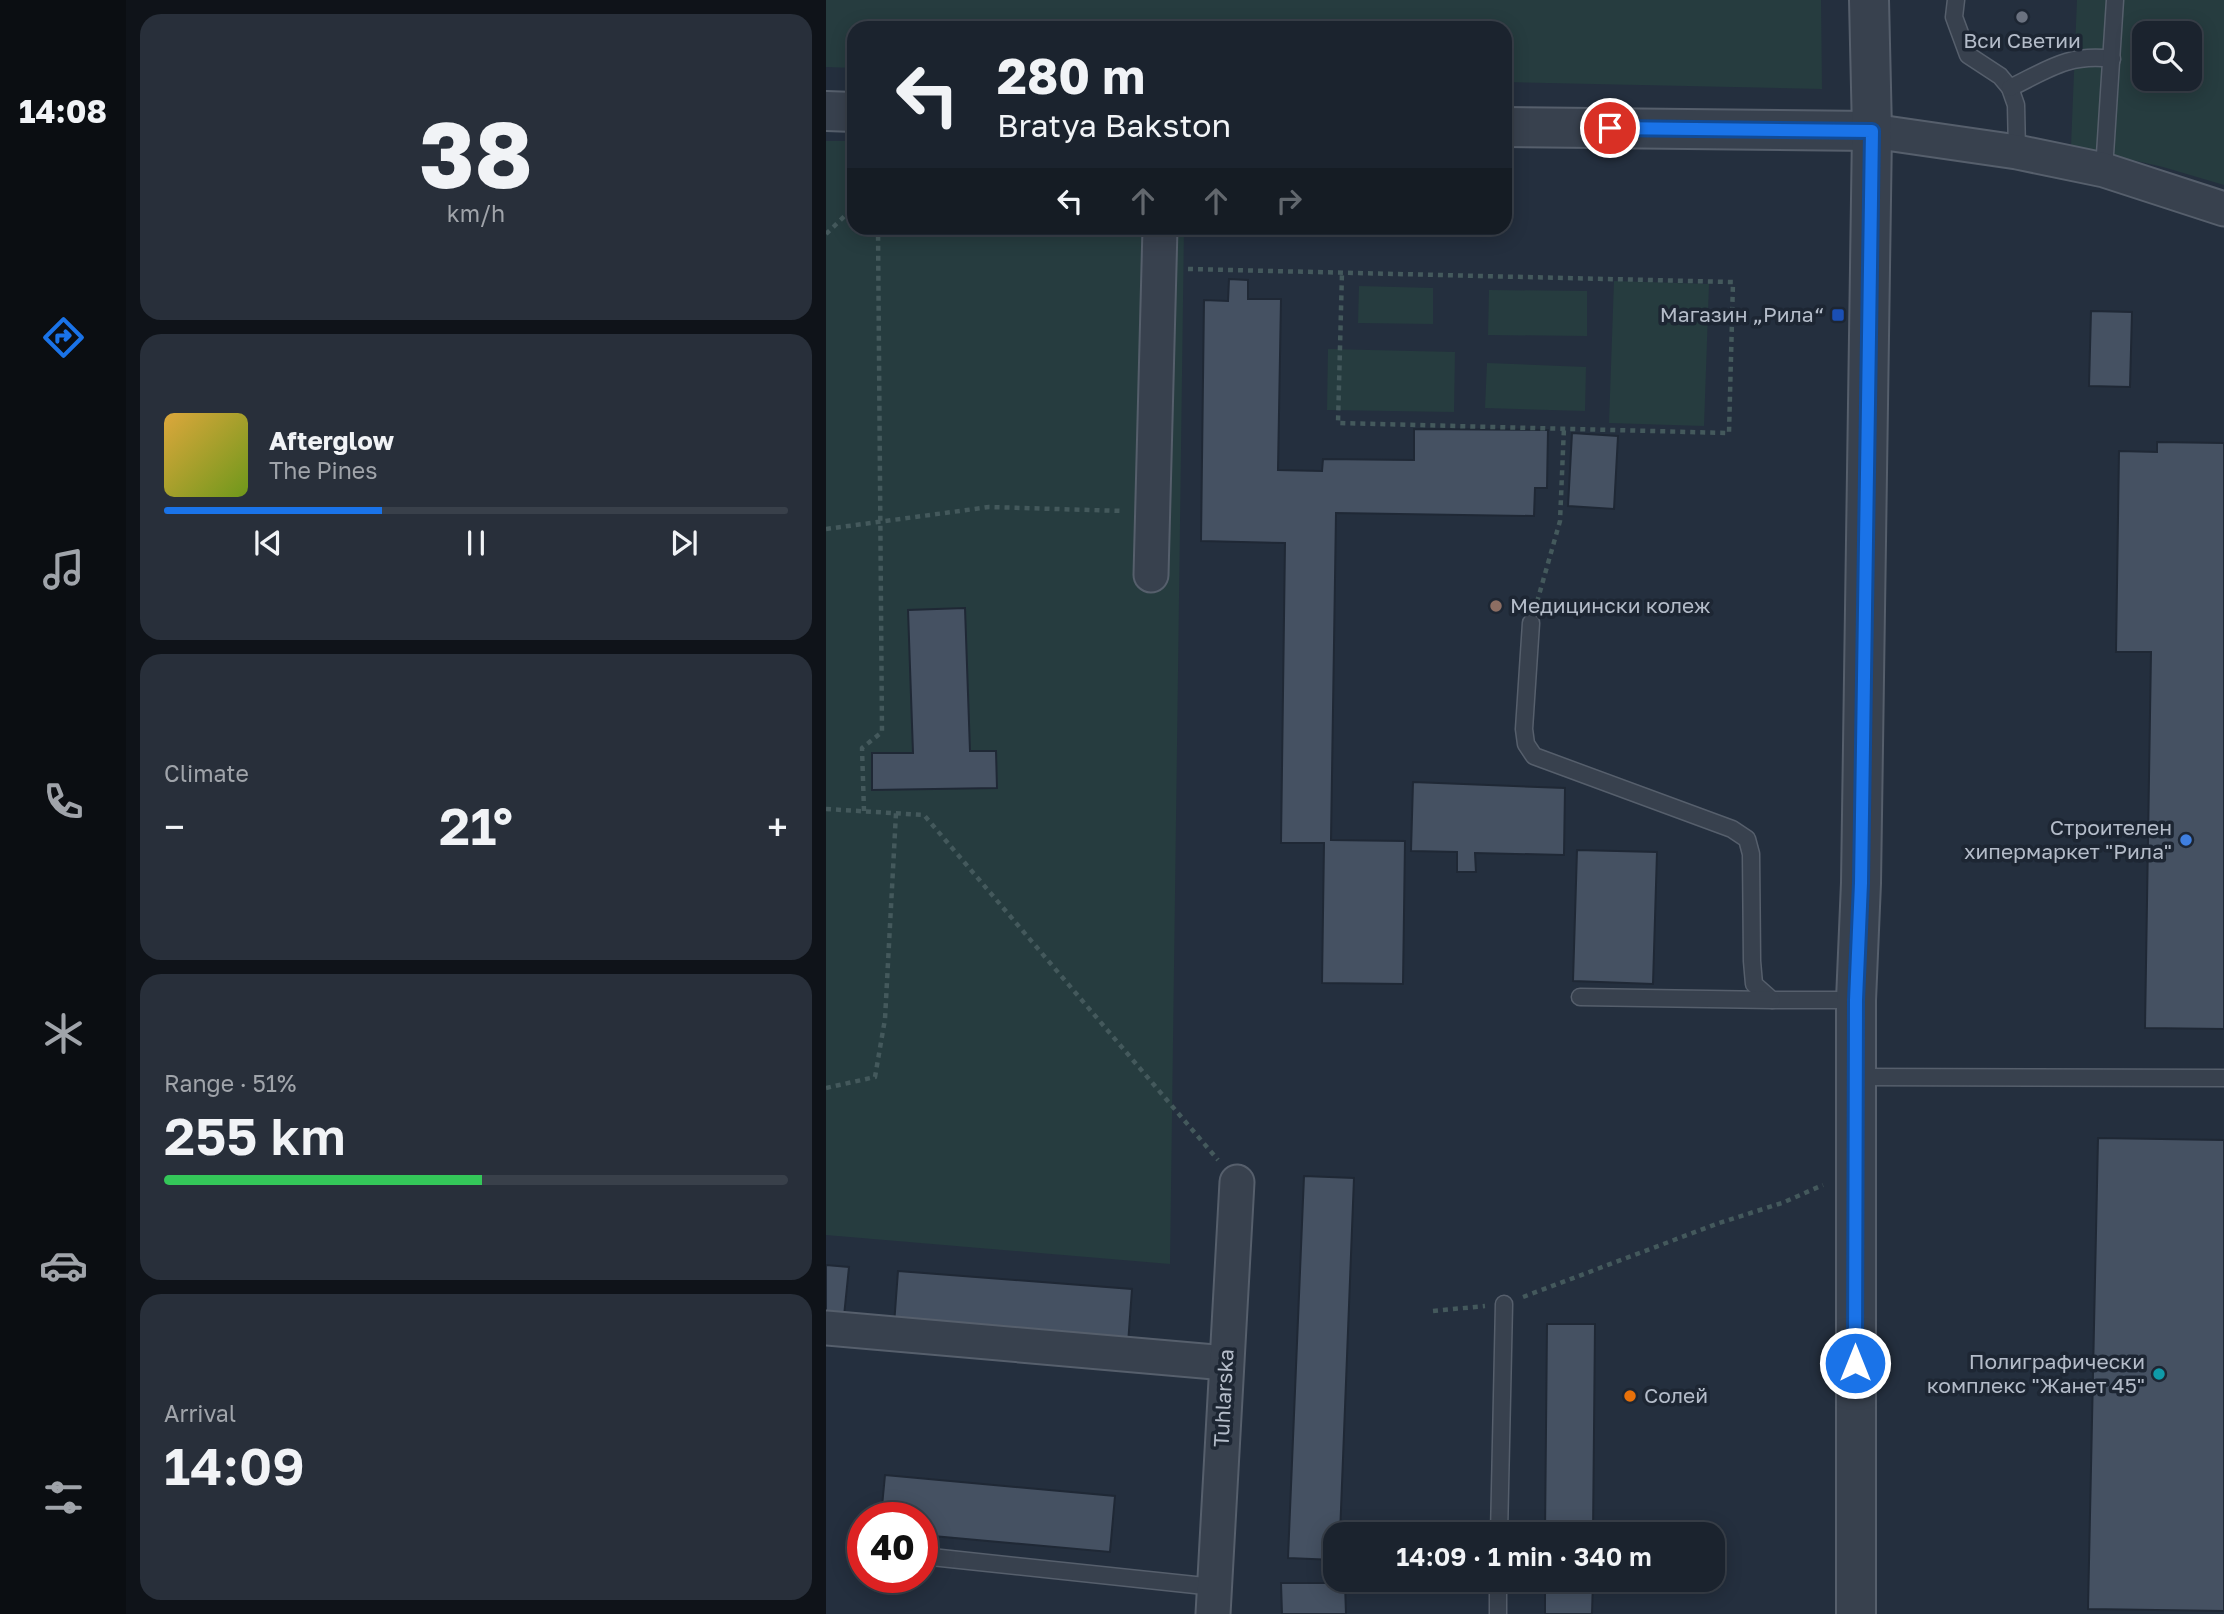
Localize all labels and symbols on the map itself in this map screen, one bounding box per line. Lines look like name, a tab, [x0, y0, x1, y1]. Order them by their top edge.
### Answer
marker: Вси Светии	[2014, 9, 2030, 25]
place label: Вси Светии	[1963, 27, 2081, 53]
pin	[1580, 98, 1640, 158]
place label: Магазин „Рила“	[1660, 301, 1824, 327]
marker: Магазин „Рила“	[1830, 307, 1846, 323]
place label: Медицински колеж	[1510, 592, 1711, 618]
marker: Медицински колеж	[1488, 598, 1504, 614]
place label: Строителен хипермаркет "Рила"	[1964, 814, 2172, 864]
marker: Строителен хипермаркет "Рила"	[2178, 832, 2194, 848]
position arrow	[1818, 1326, 1892, 1400]
street label: Tuhlarska	[1207, 1348, 1239, 1448]
place label: Полиграфически комплекс "Жанет 45"	[1927, 1348, 2145, 1398]
marker: Полиграфически комплекс "Жанет 45"	[2151, 1366, 2167, 1382]
place label: Солей	[1644, 1382, 1708, 1408]
marker: Солей	[1622, 1388, 1638, 1404]
speed limit sign: 40	[847, 1502, 938, 1593]

